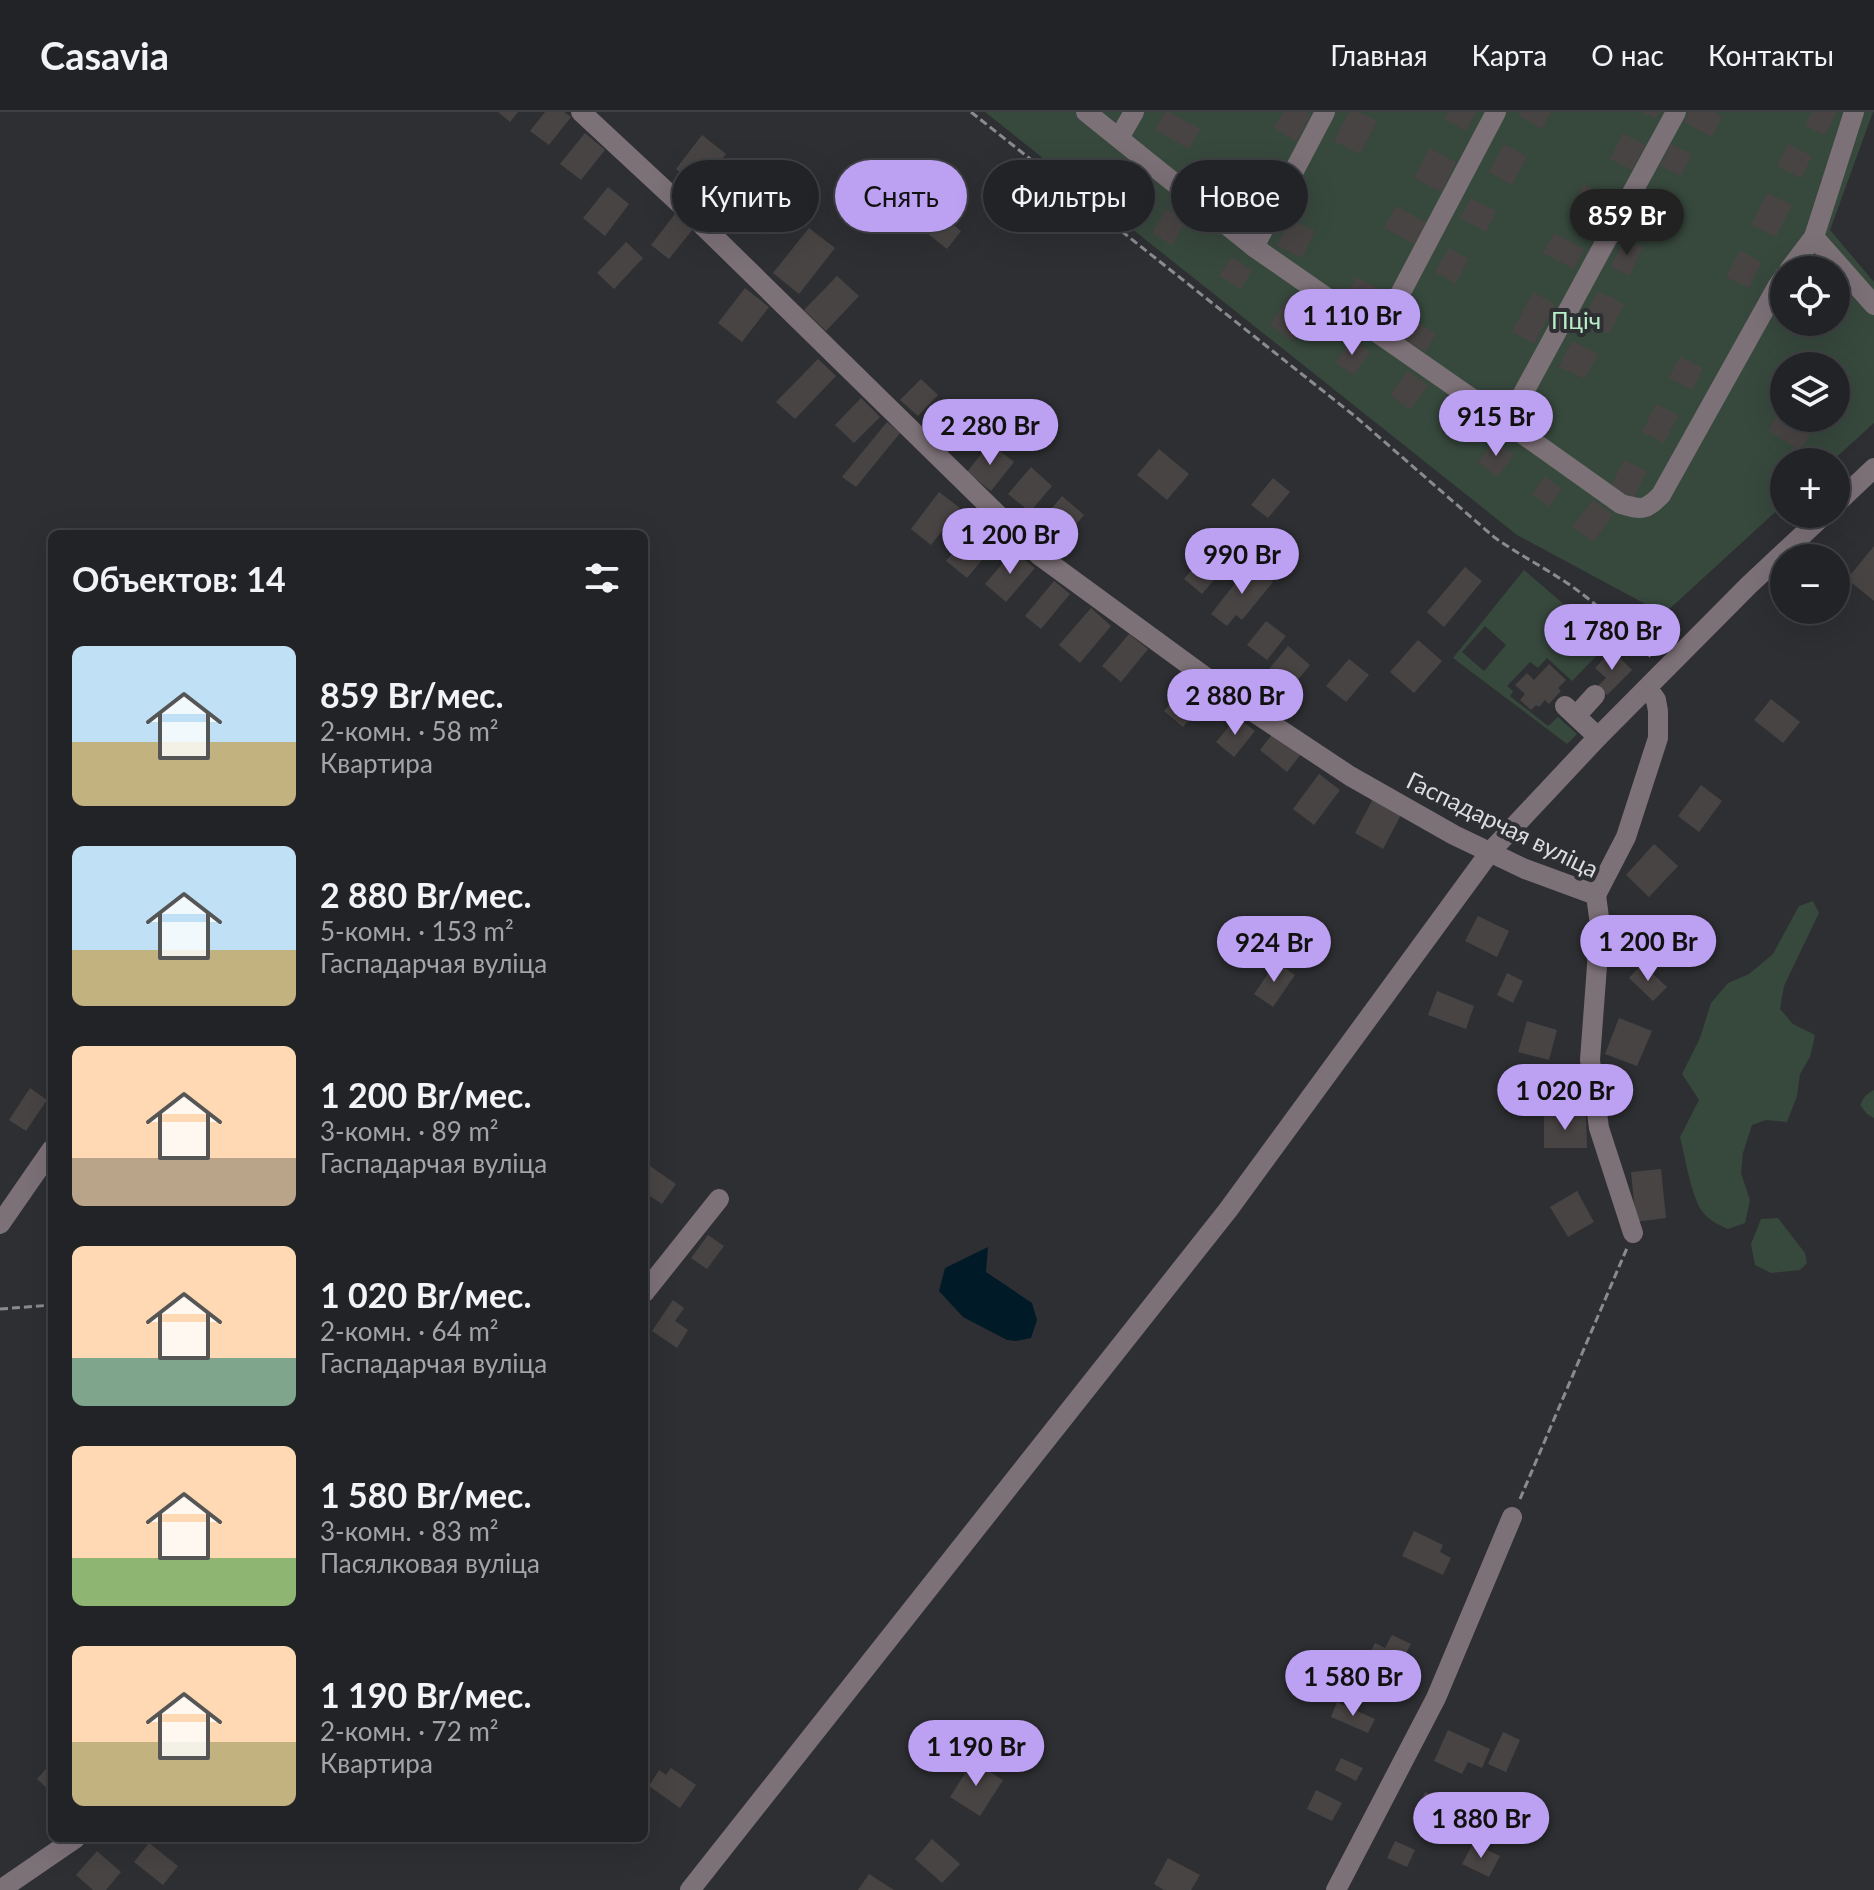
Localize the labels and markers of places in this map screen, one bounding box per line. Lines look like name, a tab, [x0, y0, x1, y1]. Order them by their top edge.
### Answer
pin: 859 Br	[1562, 189, 1692, 257]
pin: 1 110 Br	[1269, 289, 1435, 357]
pin: 915 Br	[1431, 390, 1561, 458]
pin: 2 280 Br	[907, 399, 1073, 467]
pin: 1 200 Br	[927, 508, 1093, 576]
pin: 990 Br	[1177, 528, 1307, 596]
pin: 1 780 Br	[1529, 604, 1695, 672]
pin: 2 880 Br	[1152, 669, 1318, 737]
pin: 1 200 Br	[1565, 915, 1731, 983]
pin: 924 Br	[1209, 916, 1339, 984]
pin: 1 020 Br	[1482, 1064, 1648, 1132]
pin: 1 580 Br	[1270, 1650, 1436, 1718]
pin: 1 190 Br	[893, 1720, 1059, 1788]
pin: 1 880 Br	[1398, 1792, 1564, 1860]

